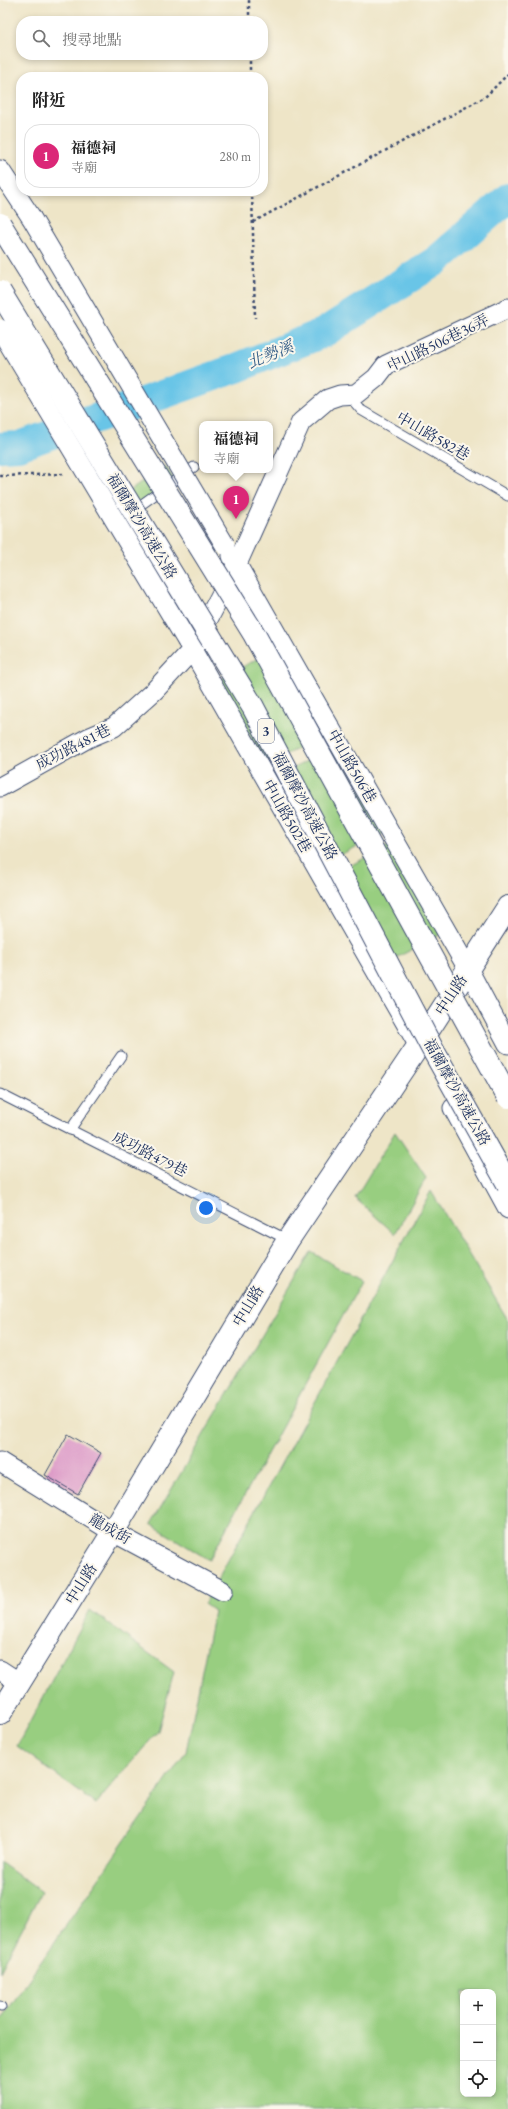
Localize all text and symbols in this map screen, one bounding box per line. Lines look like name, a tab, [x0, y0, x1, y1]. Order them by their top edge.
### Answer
search box	[16, 16, 268, 60]
icon: search	[30, 27, 52, 49]
text: 搜尋地點	[62, 30, 122, 49]
text: 附近	[32, 89, 66, 111]
text: 福德祠	[71, 138, 116, 157]
text: 1	[43, 148, 49, 165]
text: 280 m	[220, 148, 251, 165]
text: 寺廟	[71, 159, 97, 176]
street label: 中山路506巷36弄	[384, 310, 492, 375]
water label: 北勢溪	[244, 335, 298, 373]
street label: 中山路582巷	[393, 407, 473, 464]
popup	[199, 421, 273, 473]
text: 福德祠	[213, 429, 259, 448]
text: 寺廟	[213, 450, 240, 467]
street label: 福爾摩沙高速公路	[103, 469, 181, 582]
pin: 1	[223, 486, 249, 519]
road number: 3	[258, 719, 274, 743]
street label: 成功路481巷	[32, 720, 113, 774]
street label: 中山路506巷	[324, 726, 381, 806]
street label: 福爾摩沙高速公路	[269, 748, 342, 863]
street label: 中山路502巷	[259, 776, 316, 856]
street label: 中山路	[430, 971, 471, 1019]
street label: 福爾摩沙高速公路	[420, 1035, 495, 1149]
street label: 成功路479巷	[110, 1127, 191, 1181]
your location	[196, 1198, 216, 1218]
street label: 中山路	[228, 1282, 267, 1330]
street label: 龍成街	[86, 1509, 134, 1548]
street label: 中山路	[61, 1560, 101, 1608]
map controls	[460, 1989, 496, 2097]
button: +	[460, 1989, 496, 2025]
button: −	[460, 2025, 496, 2061]
button: locate	[460, 2061, 496, 2097]

